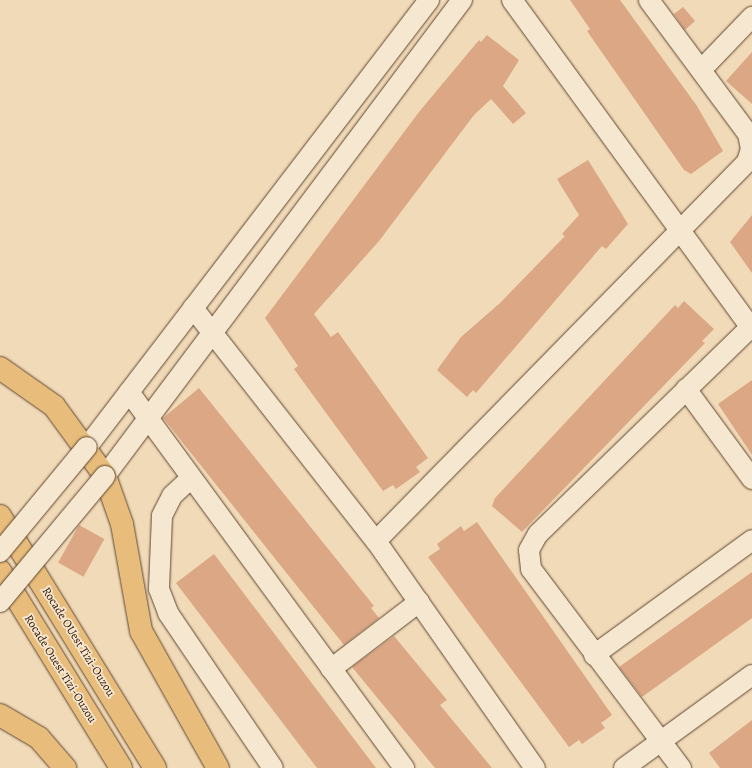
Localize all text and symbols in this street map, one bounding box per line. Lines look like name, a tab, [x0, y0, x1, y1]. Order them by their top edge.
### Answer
street label: Rocade OUest Tizi-Ouzou	[38, 585, 118, 699]
street label: Rocade Ouest Tizi-Ouzou	[21, 612, 99, 726]

